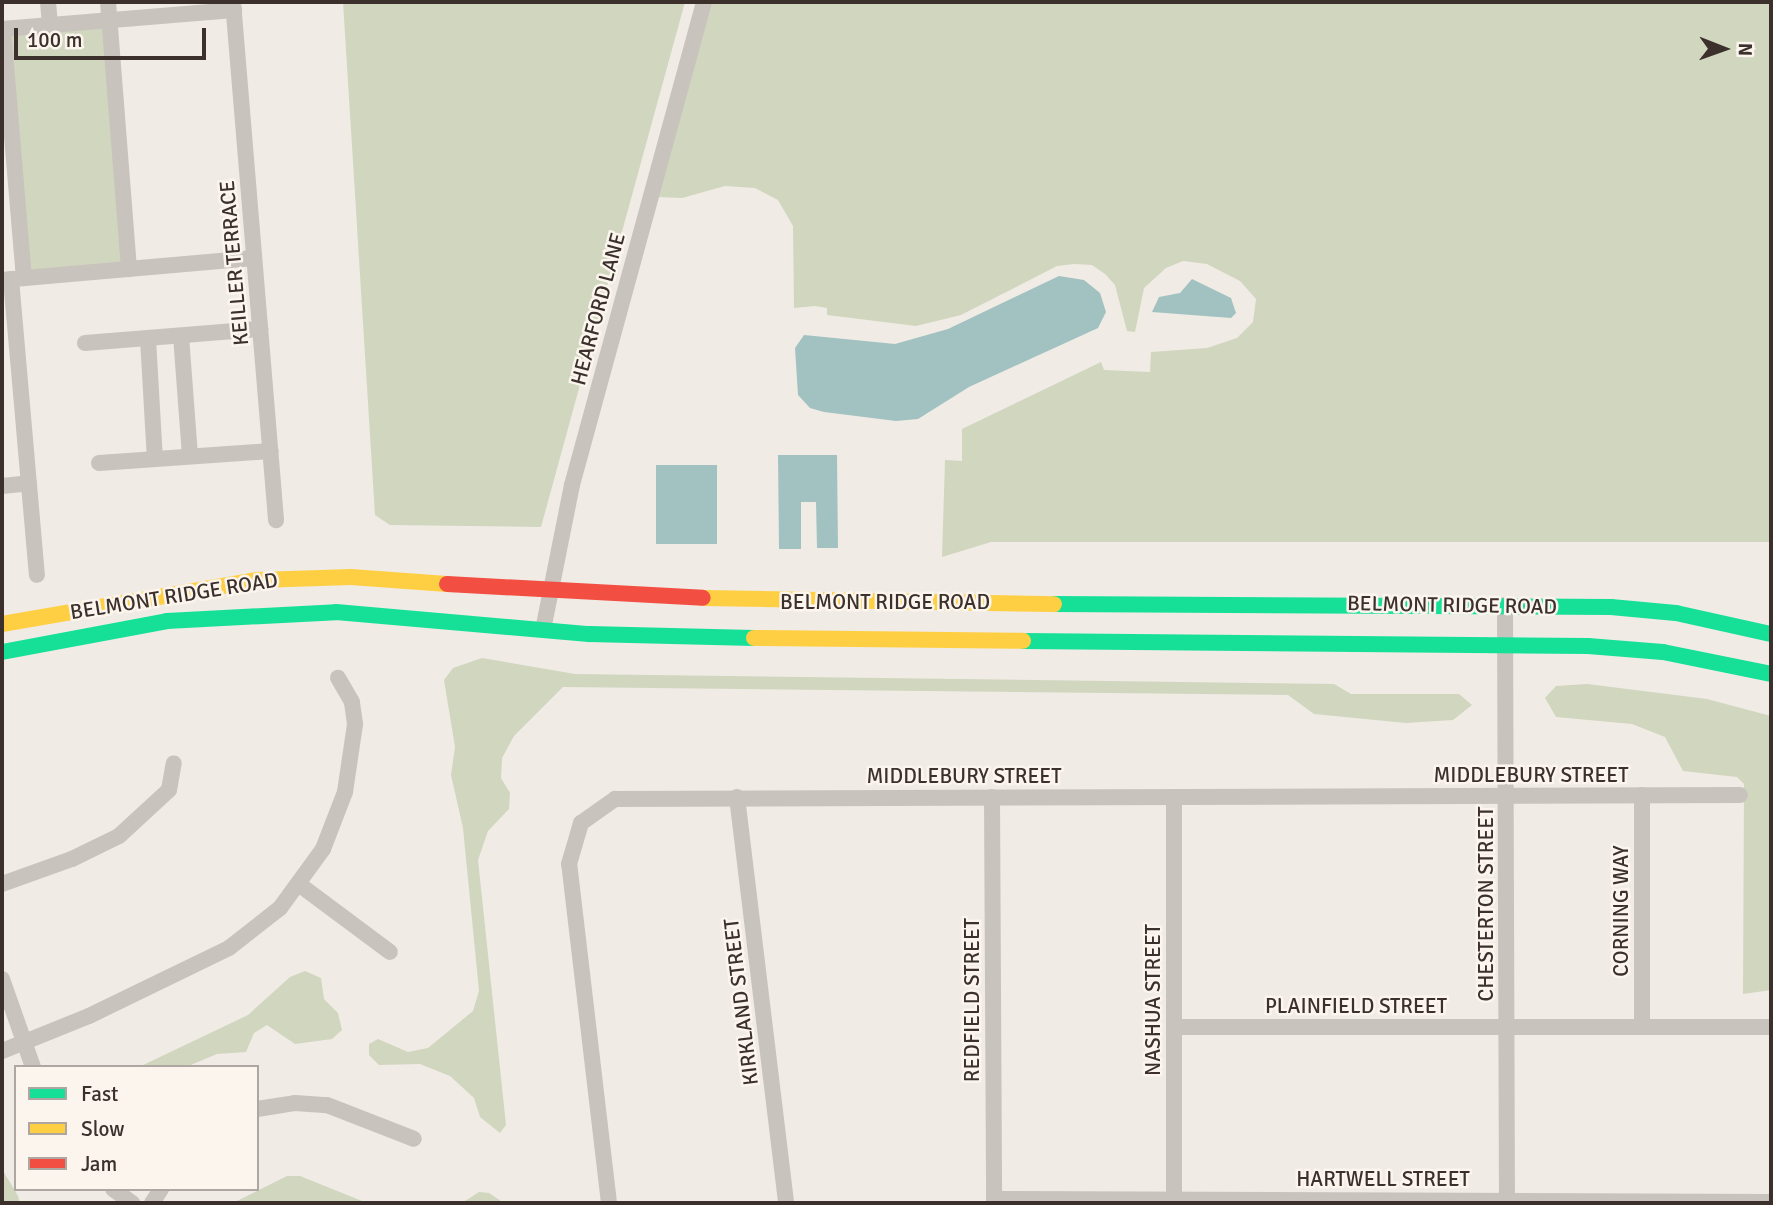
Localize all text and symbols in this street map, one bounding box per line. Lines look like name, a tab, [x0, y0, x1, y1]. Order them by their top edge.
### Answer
scale bar	[18, 14, 210, 58]
north arrow	[1689, 14, 1759, 84]
text: 100 m	[27, 27, 82, 53]
text: N	[1733, 43, 1757, 56]
street label: KEILLER TERRACE	[214, 179, 254, 347]
street label: HEARFORD LANE	[566, 230, 630, 388]
street label: BELMONT RIDGE ROAD	[68, 567, 280, 625]
street label: BELMONT RIDGE ROAD	[780, 589, 990, 615]
street label: BELMONT RIDGE ROAD	[1347, 591, 1557, 619]
street label: MIDDLEBURY STREET	[1433, 762, 1629, 788]
street label: MIDDLEBURY STREET	[866, 763, 1062, 789]
street label: CHESTERTON STREET	[1473, 807, 1499, 1001]
street label: CORNING WAY	[1608, 845, 1634, 977]
street label: KIRKLAND STREET	[718, 917, 764, 1087]
street label: REDFIELD STREET	[959, 918, 985, 1082]
street label: NASHUA STREET	[1140, 924, 1166, 1076]
street label: PLAINFIELD STREET	[1265, 993, 1447, 1019]
legend	[14, 1065, 259, 1191]
text: Fast	[81, 1081, 118, 1107]
text: Slow	[81, 1116, 125, 1142]
text: Jam	[81, 1151, 117, 1177]
street label: HARTWELL STREET	[1296, 1166, 1470, 1192]

